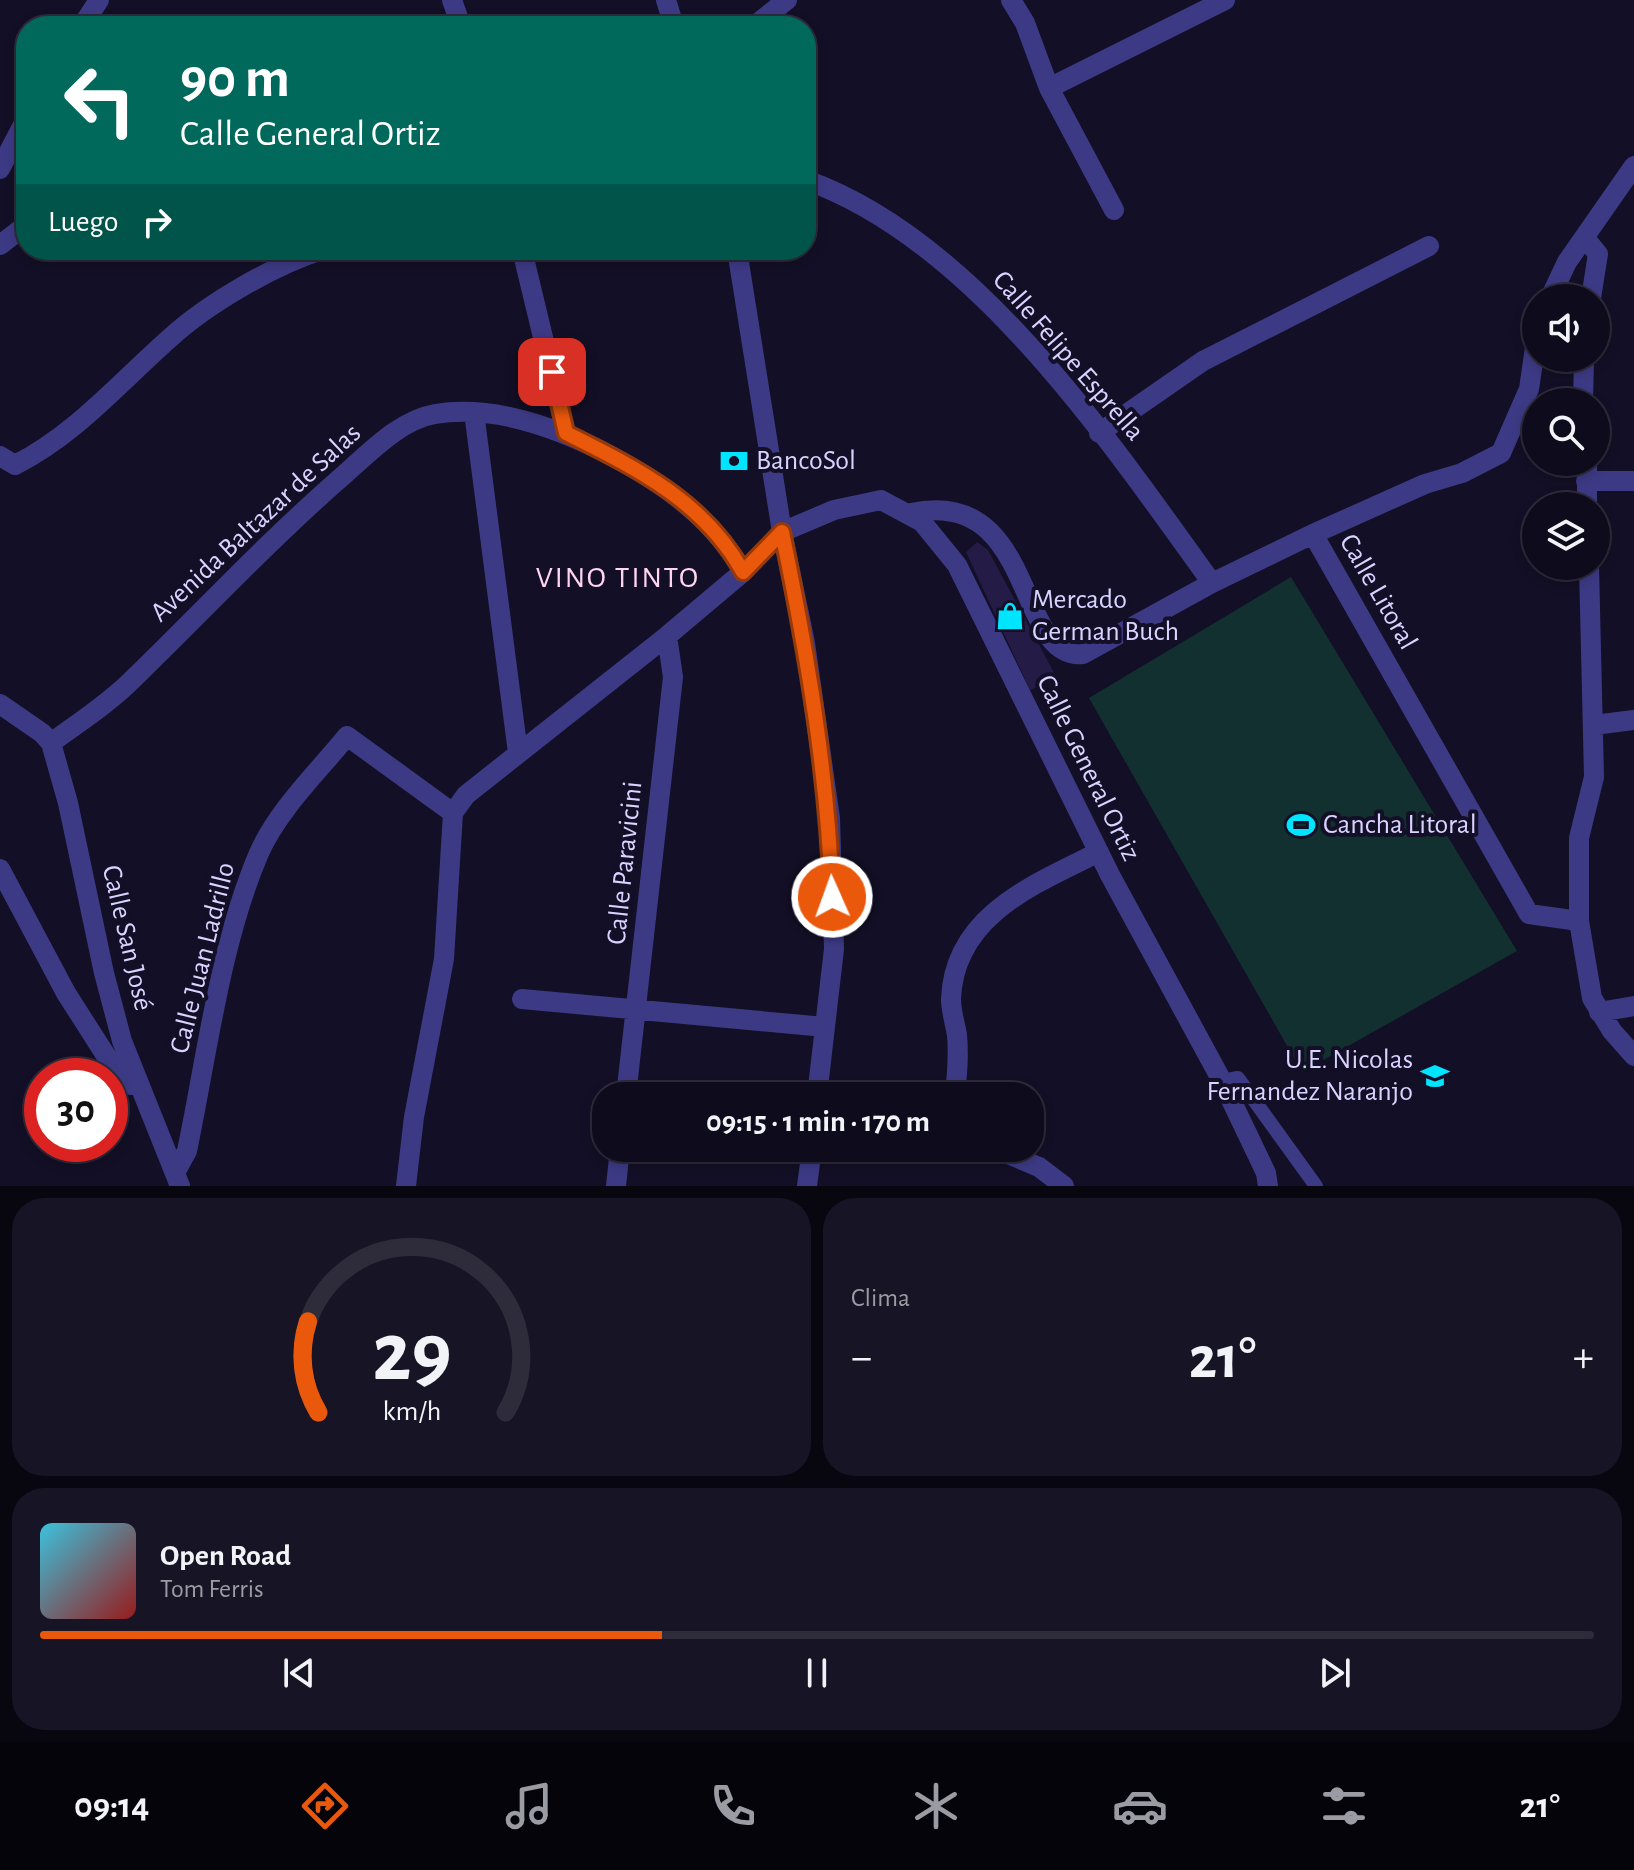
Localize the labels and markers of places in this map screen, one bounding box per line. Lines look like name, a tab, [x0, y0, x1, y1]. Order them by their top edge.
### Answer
pin	[518, 338, 586, 406]
bank icon: BancoSol	[719, 446, 749, 476]
place label: BancoSol	[756, 447, 856, 475]
place label: Mercado German Buch	[1032, 586, 1179, 646]
shop icon: Mercado German Buch	[995, 601, 1025, 631]
sports icon: Cancha Litoral	[1286, 810, 1316, 840]
place label: Cancha Litoral	[1323, 811, 1477, 839]
place label: U.E. Nicolas Fernandez Naranjo	[1207, 1046, 1413, 1106]
school or university icon: U.E. Nicolas Fernandez Naranjo	[1420, 1061, 1450, 1091]

